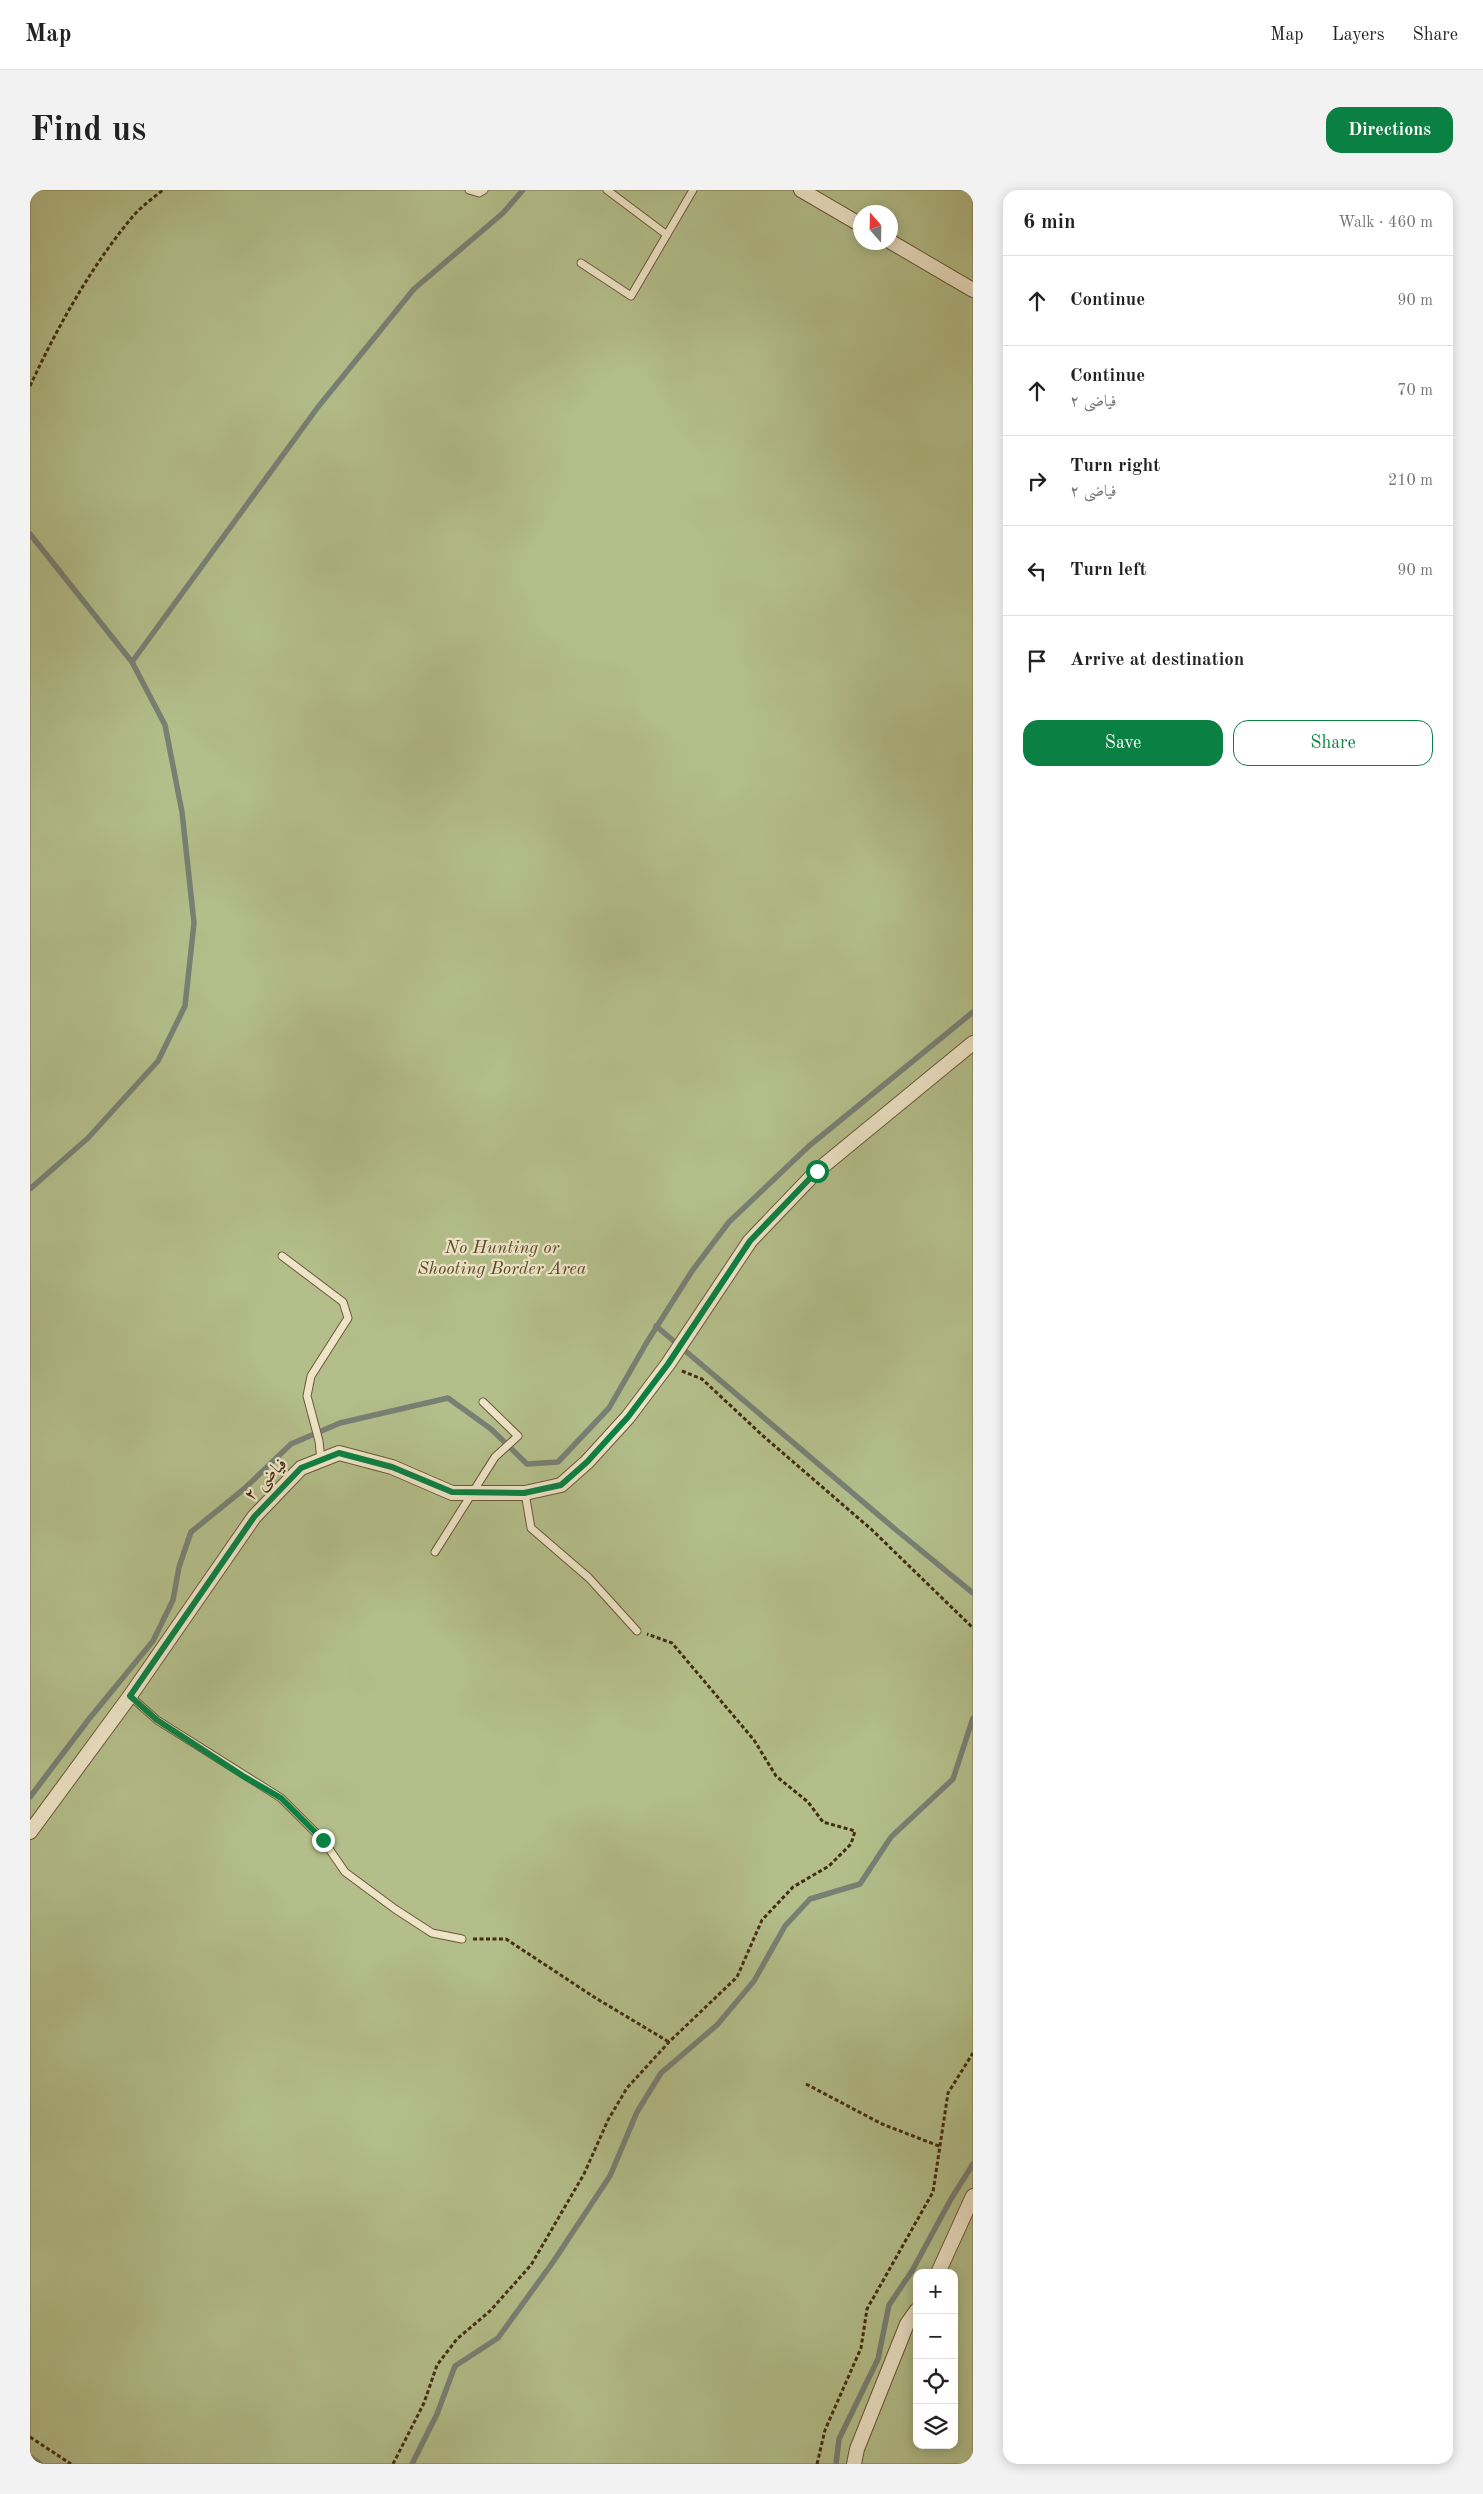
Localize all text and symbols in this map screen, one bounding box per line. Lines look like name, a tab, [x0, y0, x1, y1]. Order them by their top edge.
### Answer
text: Map	[25, 23, 72, 47]
text: Map	[1270, 26, 1304, 44]
text: Layers	[1332, 26, 1384, 44]
text: Share	[1412, 26, 1458, 44]
button: Directions	[1326, 107, 1453, 153]
text: Find us	[30, 113, 146, 148]
north arrow	[853, 205, 898, 250]
text: 6 min	[1023, 212, 1076, 233]
text: Walk · 460 m	[1338, 215, 1433, 231]
icon: ahead	[1023, 287, 1051, 315]
text: Continue	[1070, 291, 1145, 310]
text: 90 m	[1397, 293, 1433, 309]
text: Continue	[1070, 367, 1145, 386]
icon: ahead	[1023, 377, 1051, 405]
text: 70 m	[1397, 383, 1433, 399]
text: فیاضی ۲	[1070, 394, 1116, 410]
text: Turn right	[1070, 457, 1160, 476]
icon: right	[1023, 467, 1051, 495]
text: 210 m	[1388, 473, 1433, 489]
text: فیاضی ۲	[1070, 484, 1116, 500]
icon: left	[1023, 557, 1051, 585]
text: Turn left	[1070, 561, 1147, 580]
text: 90 m	[1397, 563, 1433, 579]
icon: arrive	[1023, 647, 1051, 675]
text: Arrive at destination	[1070, 651, 1244, 670]
button: Save	[1023, 720, 1223, 766]
button: Share	[1233, 720, 1433, 766]
route start	[806, 1160, 829, 1183]
park label: No Hunting or Shooting Border Area	[418, 1239, 587, 1278]
street label: فیاضی ۲	[241, 1455, 293, 1507]
route end	[312, 1829, 335, 1852]
map controls	[913, 2269, 958, 2449]
button: +	[913, 2269, 958, 2314]
button: −	[913, 2314, 958, 2359]
button: locate	[913, 2359, 958, 2404]
button: layers	[913, 2404, 958, 2449]

